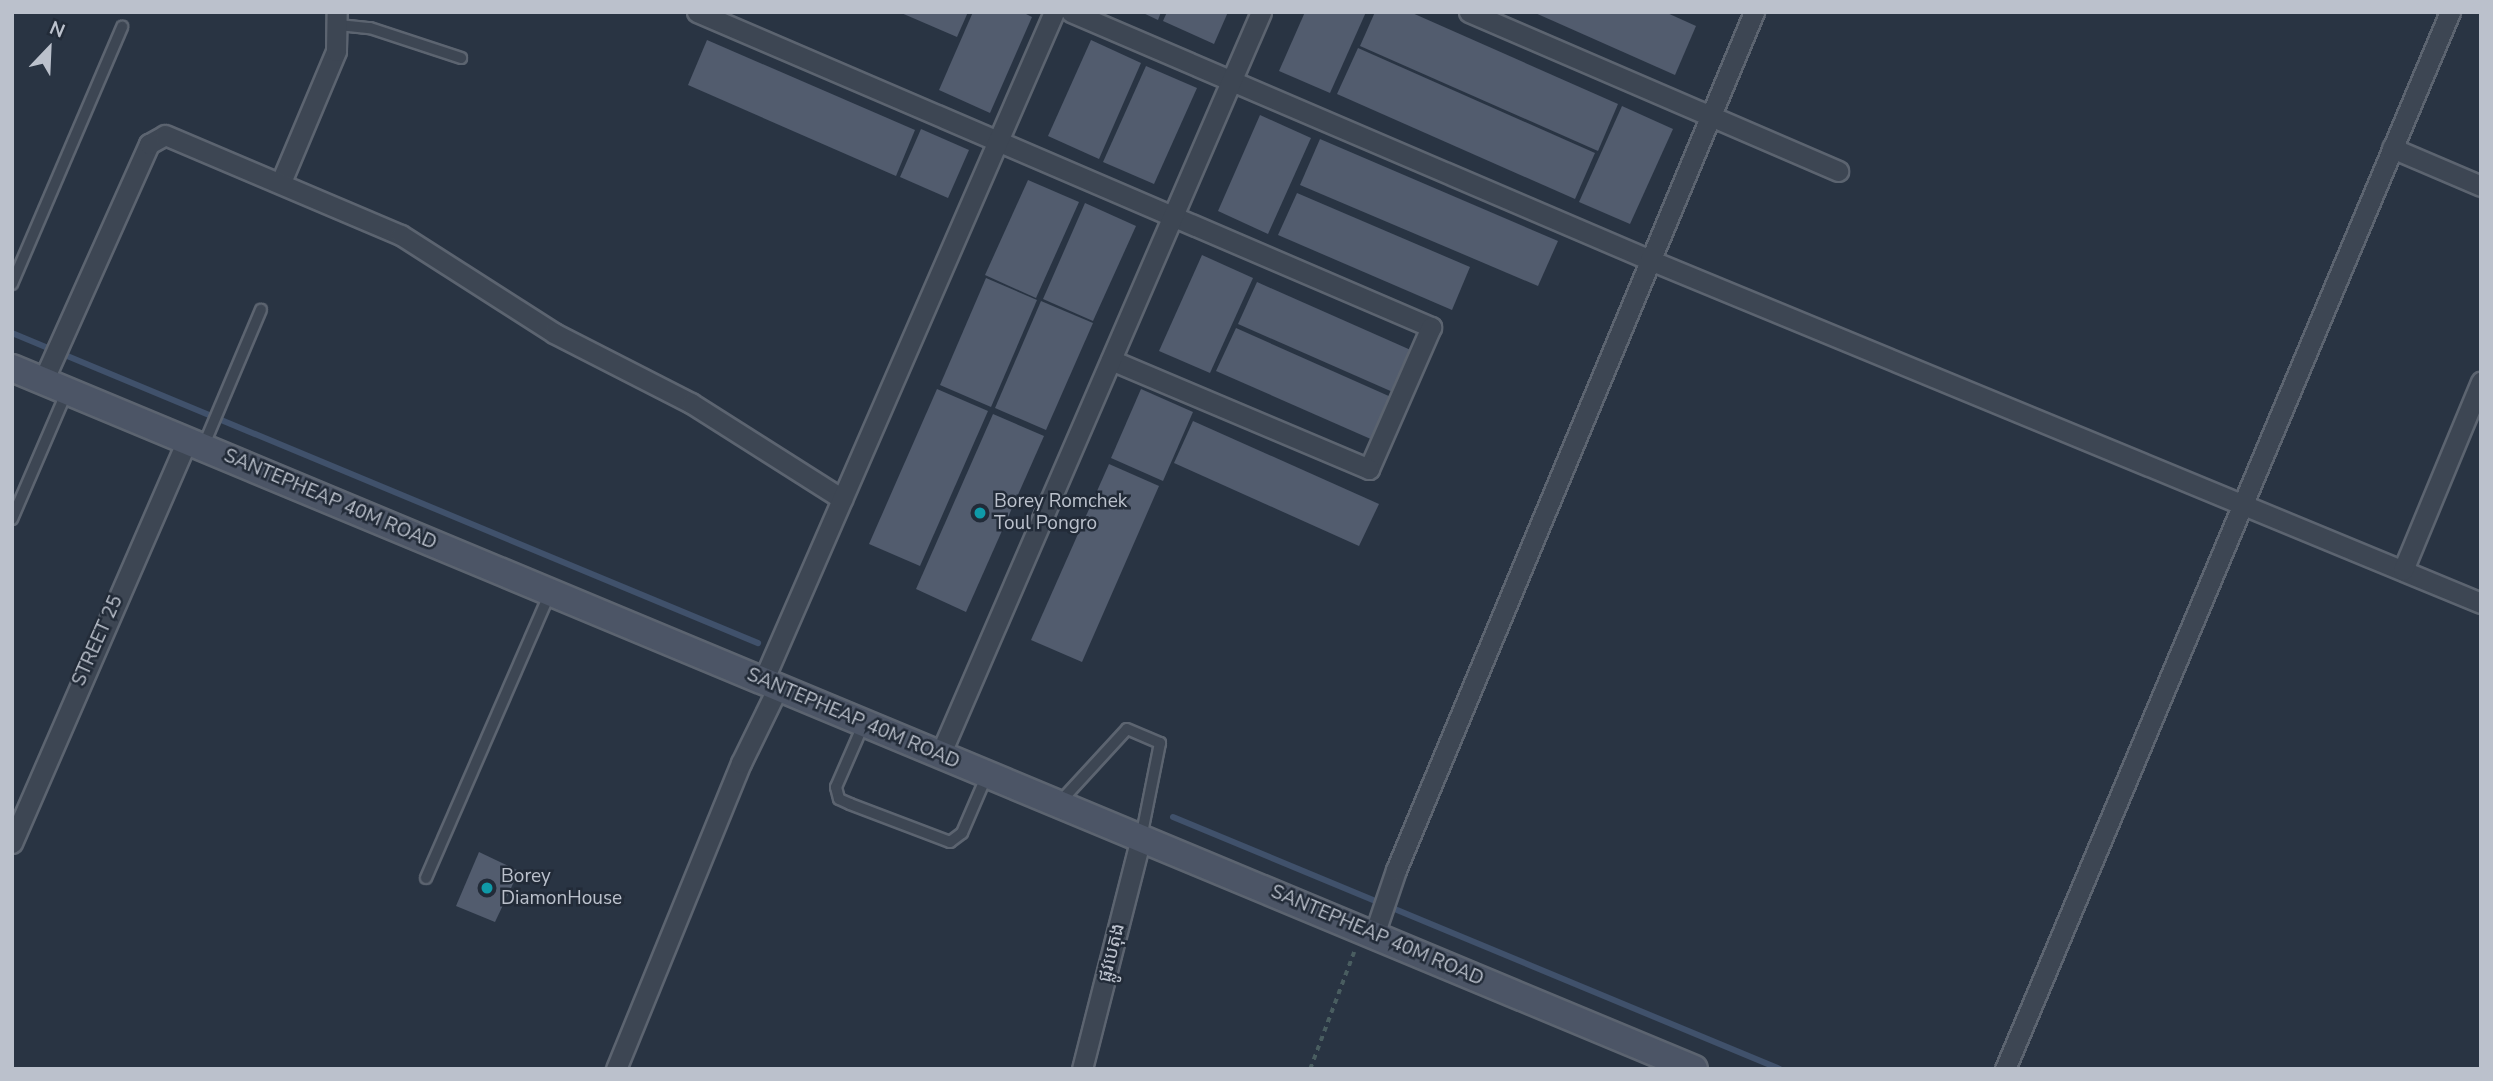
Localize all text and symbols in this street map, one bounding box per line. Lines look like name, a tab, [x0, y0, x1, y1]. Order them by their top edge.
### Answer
north arrow	[14, 14, 84, 84]
text: N	[46, 15, 69, 44]
street label: SANTEPHEAP 40M ROAD	[220, 445, 440, 555]
place label: Borey Romchek Toul Pongro	[994, 491, 1127, 535]
marker: Borey Romchek Toul Pongro	[972, 505, 988, 521]
street label: STREET 25	[68, 592, 128, 690]
street label: SANTEPHEAP 40M ROAD	[743, 664, 963, 774]
place label: Borey DiamonHouse	[501, 866, 622, 910]
marker: Borey DiamonHouse	[479, 880, 495, 896]
street label: SANTEPHEAP 40M ROAD	[1267, 881, 1487, 991]
street label: ផ្លូវបេតុង	[1094, 921, 1130, 985]

